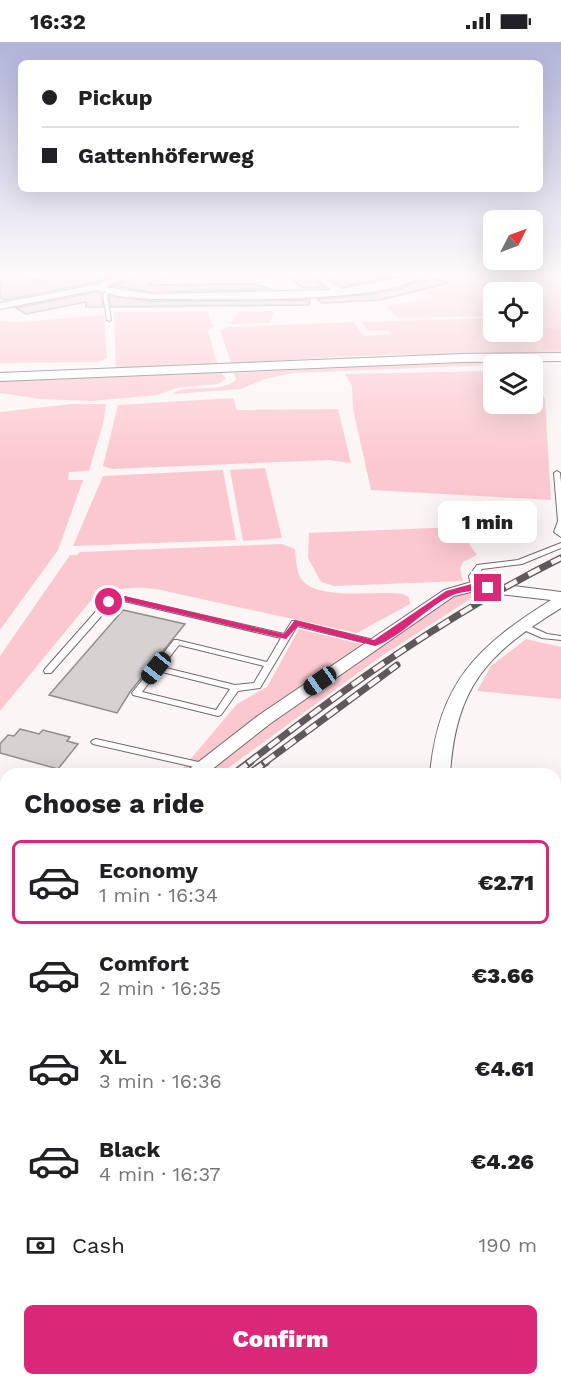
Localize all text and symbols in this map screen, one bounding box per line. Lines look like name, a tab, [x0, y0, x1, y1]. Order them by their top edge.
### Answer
text: 16:32	[30, 9, 86, 34]
text: Pickup	[78, 85, 153, 110]
text: Gattenhöferweg	[78, 143, 254, 168]
north arrow	[483, 210, 543, 270]
map controls	[483, 210, 543, 414]
button: locate	[483, 282, 543, 342]
button: layers	[483, 354, 543, 414]
callout: 1 min	[438, 501, 538, 543]
text: 1 min	[462, 510, 513, 534]
route end	[474, 574, 501, 601]
route start	[95, 588, 122, 615]
car	[138, 648, 174, 688]
car	[300, 663, 340, 699]
text: Choose a ride	[24, 788, 204, 820]
icon: car	[27, 855, 81, 909]
text: Economy	[99, 858, 198, 883]
text: €2.71	[478, 870, 534, 895]
text: 1 min · 16:34	[99, 883, 218, 907]
icon: car	[27, 948, 81, 1002]
text: Comfort	[99, 951, 189, 976]
text: €3.66	[472, 963, 534, 988]
text: 2 min · 16:35	[99, 976, 221, 1000]
icon: car	[27, 1041, 81, 1095]
text: XL	[99, 1044, 127, 1069]
text: €4.61	[475, 1056, 534, 1081]
text: 3 min · 16:36	[99, 1069, 222, 1093]
icon: car	[27, 1134, 81, 1188]
text: Black	[99, 1137, 160, 1162]
text: €4.26	[471, 1149, 534, 1174]
text: 4 min · 16:37	[99, 1162, 221, 1186]
icon: cash	[24, 1229, 57, 1262]
text: Cash	[72, 1233, 125, 1258]
text: 190 m	[479, 1233, 537, 1257]
button: Confirm	[24, 1305, 537, 1374]

